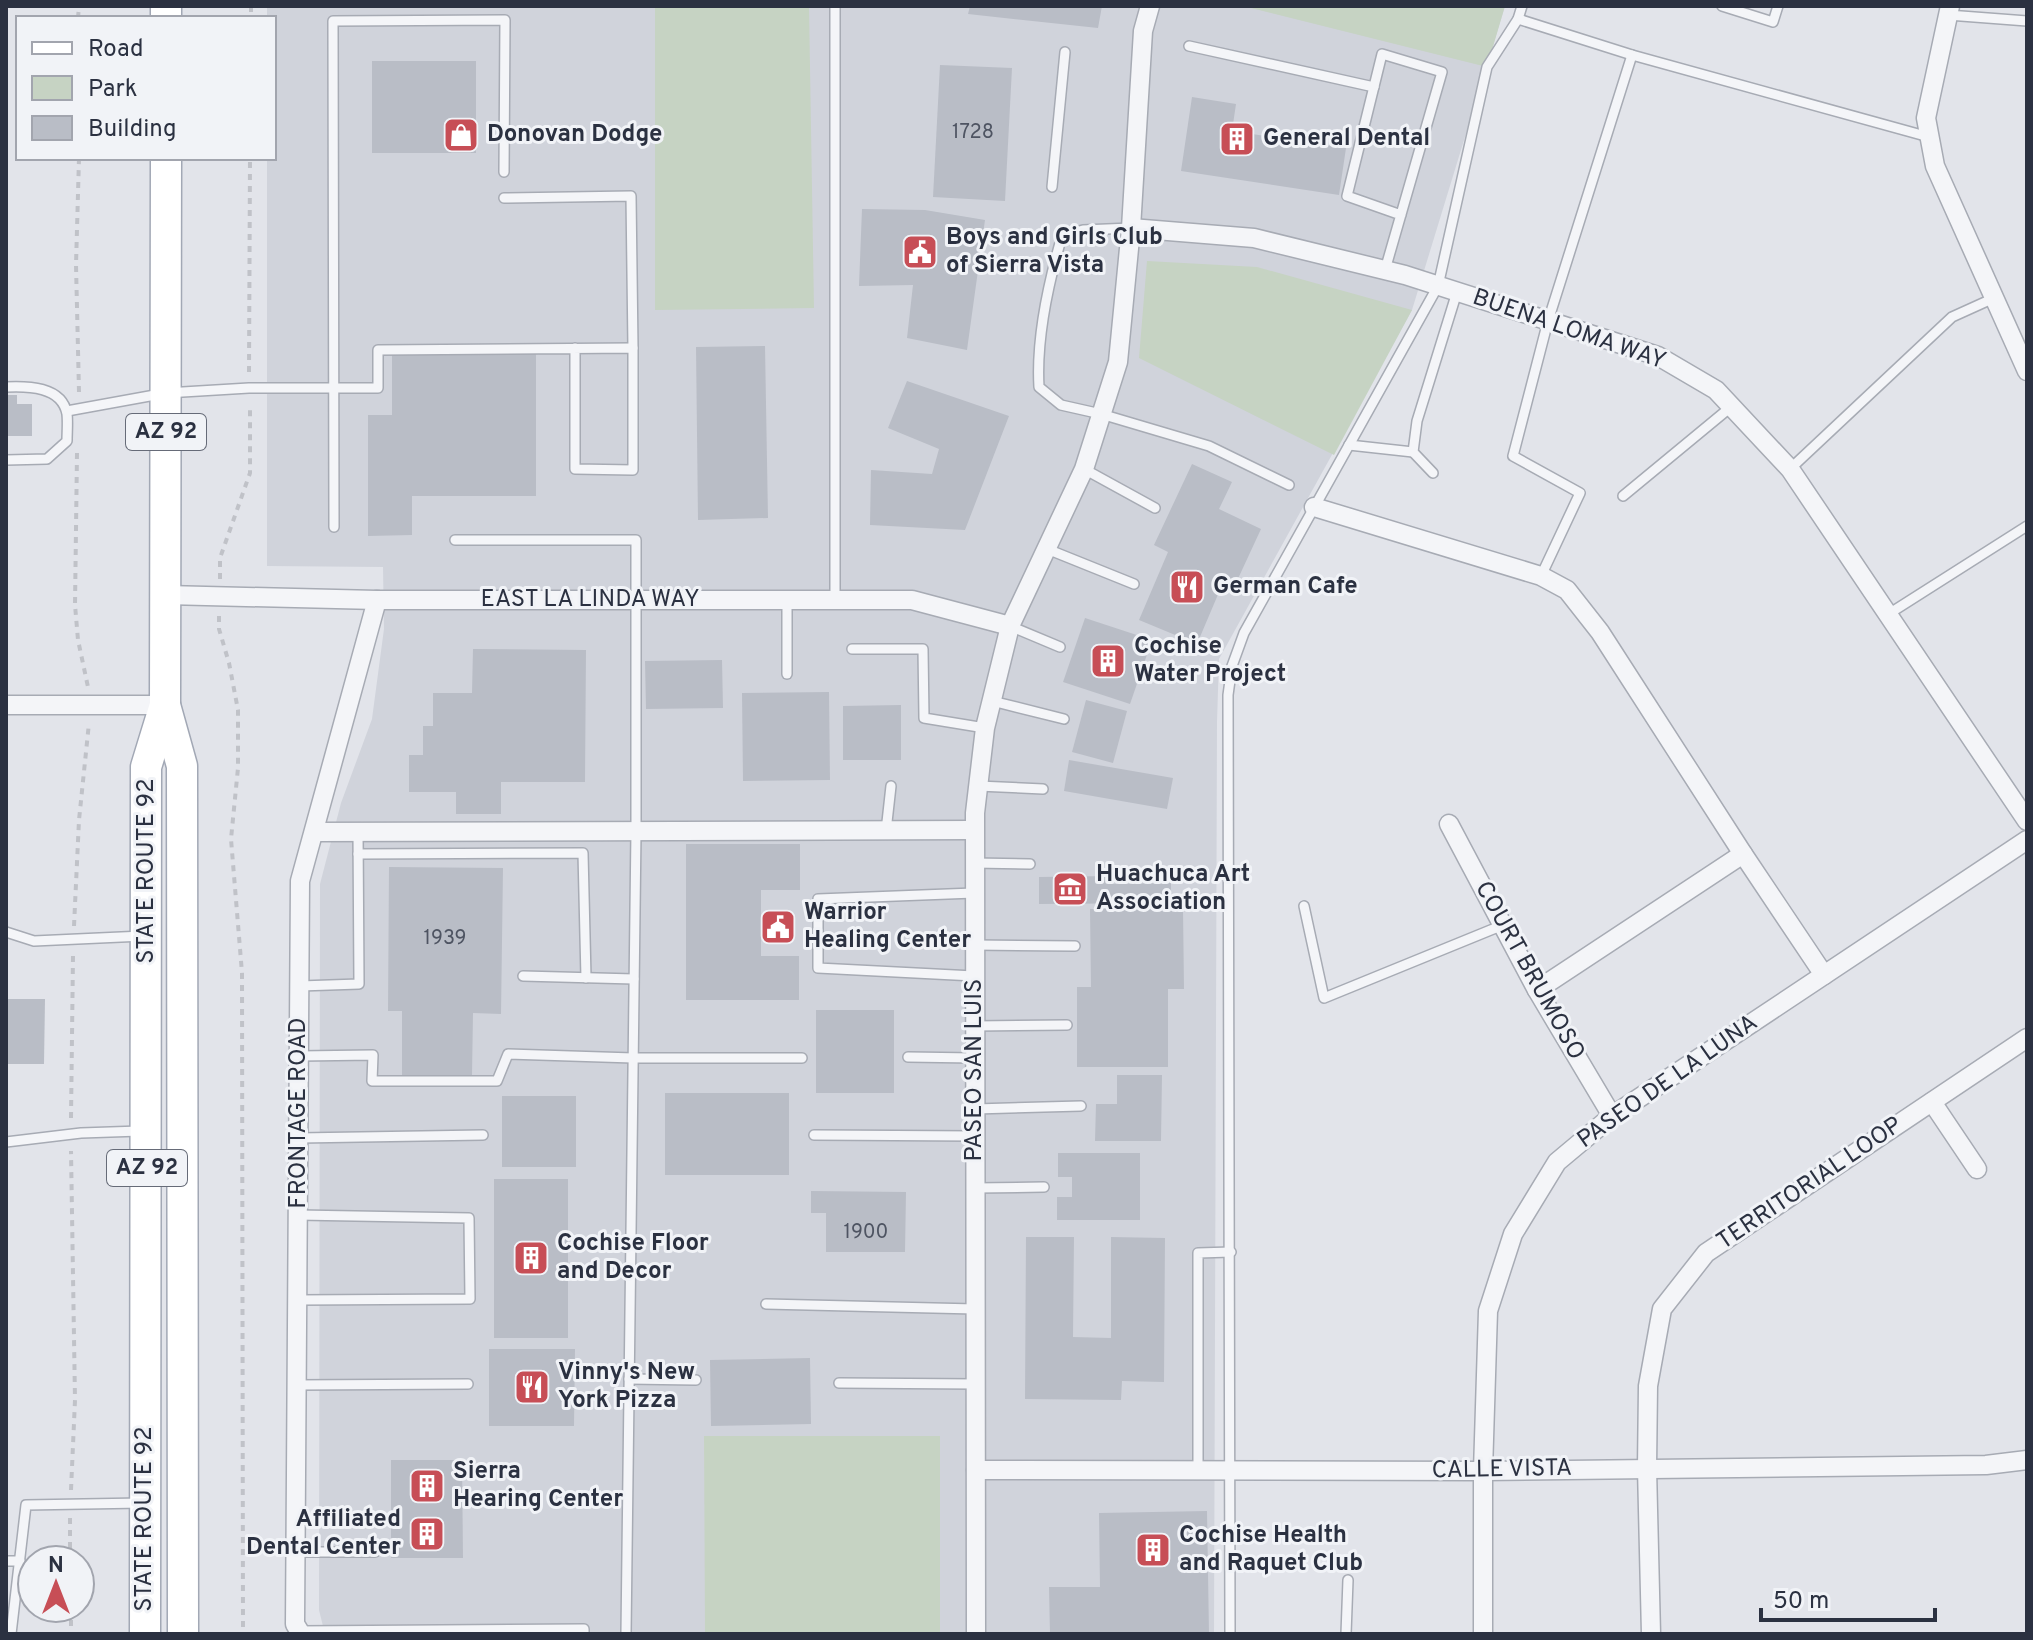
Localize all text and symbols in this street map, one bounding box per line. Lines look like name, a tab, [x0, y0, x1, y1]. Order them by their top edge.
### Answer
legend	[16, 16, 276, 160]
text: Road	[88, 35, 144, 65]
text: Park	[88, 75, 138, 105]
text: Building	[88, 115, 177, 145]
shop icon: Donovan Dodge	[442, 116, 480, 154]
place label: Donovan Dodge	[487, 120, 662, 150]
house number: 1728	[952, 120, 994, 146]
building icon: General Dental	[1218, 120, 1256, 158]
place label: General Dental	[1263, 124, 1430, 154]
place label: Boys and Girls Club of Sierra Vista	[946, 223, 1163, 281]
public building icon: Boys and Girls Club of Sierra Vista	[901, 233, 939, 271]
street label: BUENA LOMA WAY	[1468, 283, 1670, 377]
road number: AZ 92	[126, 414, 206, 450]
restaurant icon: German Cafe	[1168, 568, 1206, 606]
place label: German Cafe	[1213, 572, 1358, 602]
street label: EAST LA LINDA WAY	[480, 585, 700, 615]
place label: Cochise Water Project	[1134, 632, 1286, 690]
building icon: Cochise Water Project	[1089, 642, 1127, 680]
street label: STATE ROUTE 92	[132, 778, 162, 964]
place label: Huachuca Art Association	[1096, 860, 1250, 918]
museum icon: Huachuca Art Association	[1051, 870, 1089, 908]
street label: COURT BRUMOSO	[1467, 876, 1591, 1066]
place label: Warrior Healing Center	[804, 898, 971, 956]
public building icon: Warrior Healing Center	[759, 908, 797, 946]
house number: 1939	[424, 926, 466, 952]
street label: PASEO SAN LUIS	[960, 979, 990, 1162]
street label: PASEO DE LA LUNA	[1572, 1008, 1764, 1156]
street label: FRONTAGE ROAD	[284, 1017, 314, 1209]
street label: TERRITORIAL LOOP	[1712, 1111, 1908, 1257]
road number: AZ 92	[107, 1150, 187, 1186]
house number: 1900	[844, 1220, 888, 1246]
place label: Cochise Floor and Decor	[557, 1229, 709, 1287]
building icon: Cochise Floor and Decor	[512, 1239, 550, 1277]
place label: Vinny's New York Pizza	[558, 1358, 695, 1416]
restaurant icon: Vinny's New York Pizza	[513, 1368, 551, 1406]
street label: STATE ROUTE 92	[130, 1426, 160, 1612]
street label: CALLE VISTA	[1431, 1454, 1573, 1486]
place label: Sierra Hearing Center	[453, 1457, 623, 1515]
building icon: Sierra Hearing Center	[408, 1467, 446, 1505]
place label: Affiliated Dental Center	[246, 1505, 401, 1563]
building icon: Affiliated Dental Center	[408, 1515, 446, 1553]
place label: Cochise Health and Raquet Club	[1179, 1521, 1363, 1579]
building icon: Cochise Health and Raquet Club	[1134, 1531, 1172, 1569]
north arrow	[16, 1544, 96, 1624]
text: N	[48, 1553, 64, 1580]
scale bar	[1761, 1572, 1935, 1622]
text: 50 m	[1773, 1587, 1829, 1617]

